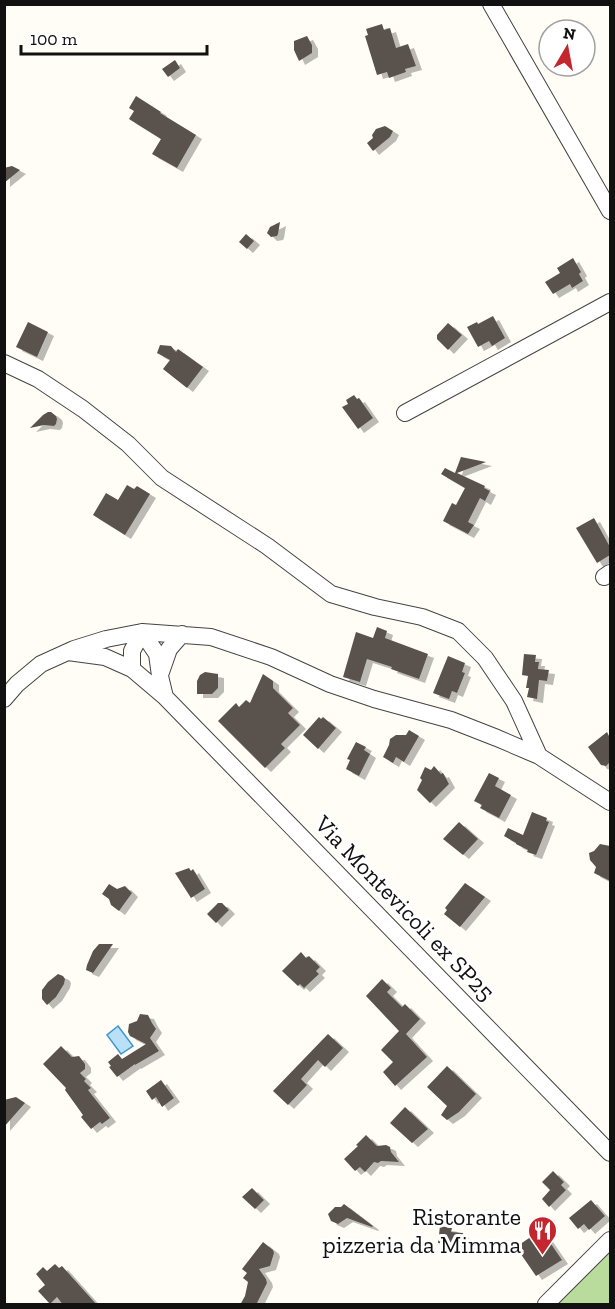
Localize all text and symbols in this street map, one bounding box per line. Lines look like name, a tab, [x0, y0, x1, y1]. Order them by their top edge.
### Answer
scale bar	[21, 18, 207, 56]
north arrow	[537, 18, 597, 78]
text: N	[562, 23, 577, 44]
text: 100 m	[30, 28, 78, 50]
street label: Via Montevicoli ex SP25	[308, 809, 501, 1007]
place label: Ristorante pizzeria da Mimma	[323, 1202, 521, 1259]
restaurant icon: Ristorante pizzeria da Mimma	[526, 1214, 558, 1256]

